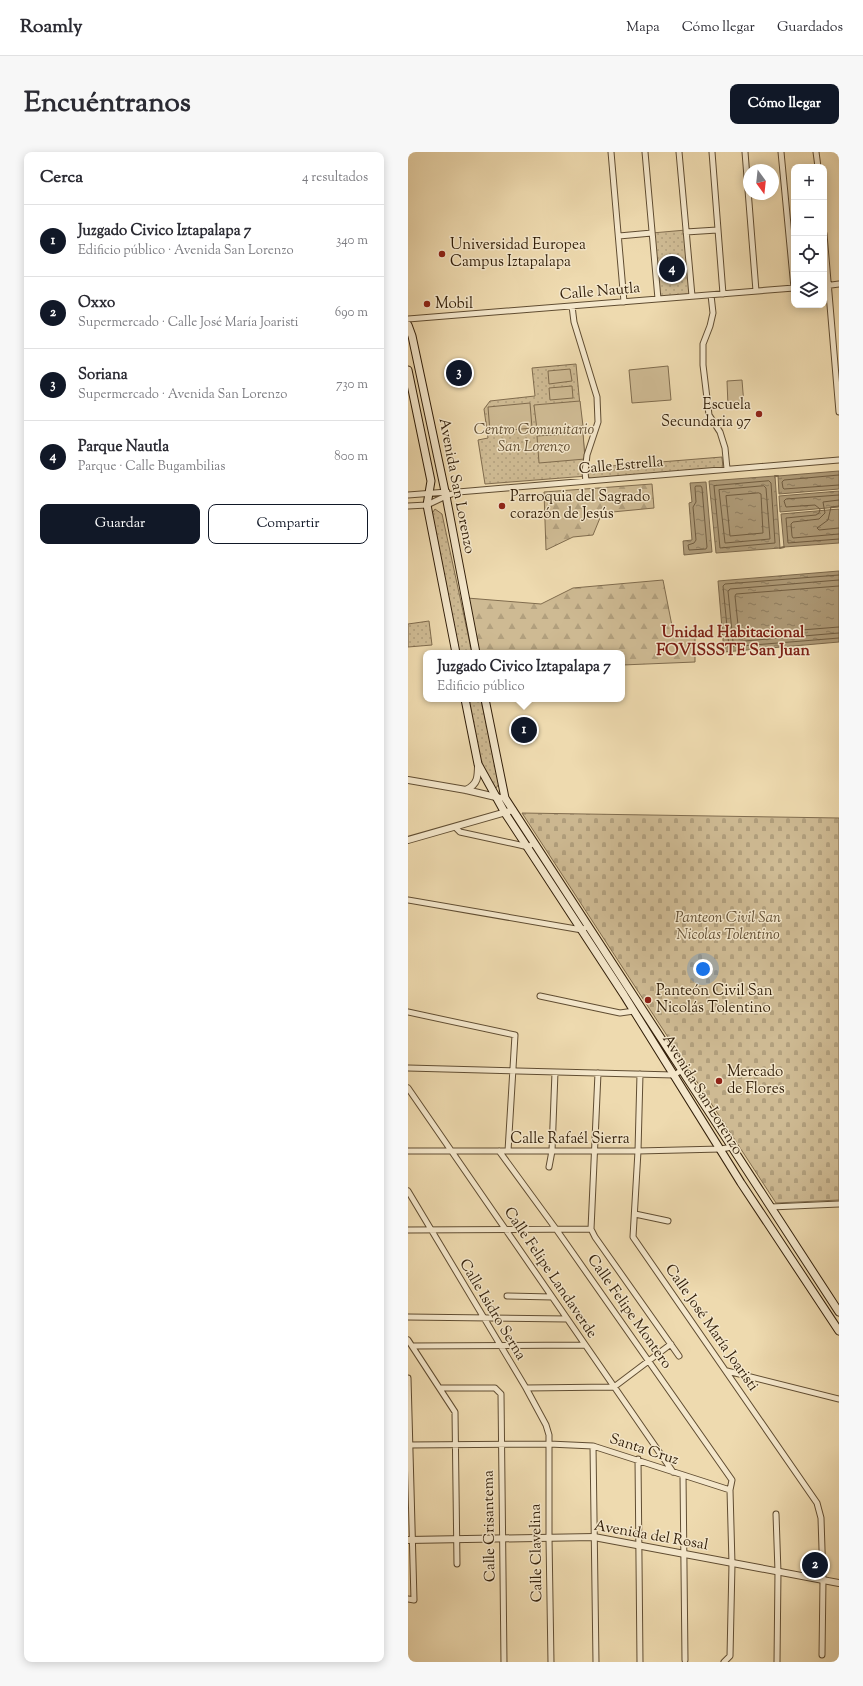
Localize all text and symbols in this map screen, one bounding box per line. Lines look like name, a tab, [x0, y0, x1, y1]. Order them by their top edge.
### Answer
text: Roamly	[20, 14, 83, 41]
text: Mapa	[626, 18, 660, 38]
text: Cómo llegar	[682, 18, 755, 38]
text: Guardados	[777, 18, 843, 38]
text: Encuéntranos	[24, 84, 191, 124]
button: Cómo llegar	[730, 84, 839, 124]
north arrow	[743, 164, 779, 200]
map controls	[791, 164, 827, 308]
button: +	[791, 164, 827, 200]
text: Cerca	[40, 166, 83, 190]
text: 4 resultados	[302, 169, 368, 187]
button: −	[791, 200, 827, 236]
text: Juzgado Civico Iztapalapa 7	[78, 221, 251, 242]
text: 1	[51, 232, 55, 250]
text: 340 m	[336, 232, 368, 250]
place label: Universidad Europea Campus Iztapalapa	[450, 235, 586, 273]
button: locate	[791, 236, 827, 272]
text: Edificio público · Avenida San Lorenzo	[78, 242, 294, 260]
marker: Universidad Europea Campus Iztapalapa	[437, 249, 447, 259]
pin: 4	[659, 254, 685, 284]
button: layers	[791, 272, 827, 308]
street label: Calle Nautla	[559, 278, 641, 306]
text: Oxxo	[78, 293, 115, 314]
place label: Mobil	[435, 294, 473, 315]
marker: Mobil	[422, 299, 432, 309]
text: 2	[50, 304, 56, 322]
text: 690 m	[335, 304, 368, 322]
text: Supermercado · Calle José María Joaristi	[78, 314, 298, 332]
pin: 3	[446, 358, 472, 388]
text: Soriana	[78, 365, 128, 386]
text: 3	[50, 376, 56, 394]
text: 730 m	[336, 376, 368, 394]
text: Supermercado · Avenida San Lorenzo	[78, 386, 287, 404]
place label: Escuela Secundaria 97	[661, 395, 751, 433]
marker: Escuela Secundaria 97	[754, 409, 764, 419]
street label: Avenida San Lorenzo	[433, 416, 479, 556]
park label: Centro Comunitario San Lorenzo	[474, 420, 595, 458]
text: Parque Nautla	[78, 437, 169, 458]
text: 4	[50, 448, 56, 466]
text: 800 m	[334, 448, 368, 466]
street label: Calle Estrella	[578, 452, 664, 480]
text: Parque · Calle Bugambilias	[78, 458, 225, 476]
place label: Parroquia del Sagrado corazón de Jesús	[510, 487, 650, 525]
marker: Parroquia del Sagrado corazón de Jesús	[497, 501, 507, 511]
button: Guardar	[40, 504, 200, 544]
button: Compartir	[208, 504, 368, 544]
district label: Unidad Habitacional FOVISSSTE San Juan	[656, 622, 810, 663]
popup	[423, 650, 625, 702]
text: Juzgado Civico Iztapalapa 7	[437, 657, 611, 678]
text: Edificio público	[437, 678, 525, 696]
pin: 1	[511, 715, 537, 745]
park label: Panteon Civil San Nicolas Tolentino	[675, 908, 781, 946]
your location	[693, 959, 713, 979]
place label: Panteón Civil San Nicolás Tolentino	[656, 981, 773, 1019]
marker: Panteón Civil San Nicolás Tolentino	[643, 995, 653, 1005]
street label: Avenida San Lorenzo	[657, 1031, 747, 1159]
place label: Mercado de Flores	[727, 1062, 785, 1100]
marker: Mercado de Flores	[714, 1076, 724, 1086]
street label: Calle Rafaél Sierra	[510, 1129, 630, 1150]
street label: Calle Felipe Landaverde	[498, 1203, 602, 1343]
street label: Calle Felipe Montero	[582, 1250, 676, 1374]
street label: Calle Isidro Serna	[453, 1255, 531, 1365]
street label: Calle José María Joaristi	[659, 1260, 763, 1396]
street label: Santa Cruz	[607, 1429, 682, 1471]
street label: Calle Crisantema	[479, 1470, 501, 1582]
street label: Calle Clavelina	[526, 1503, 548, 1603]
street label: Avenida del Rosal	[592, 1516, 710, 1556]
pin: 2	[802, 1550, 828, 1580]

